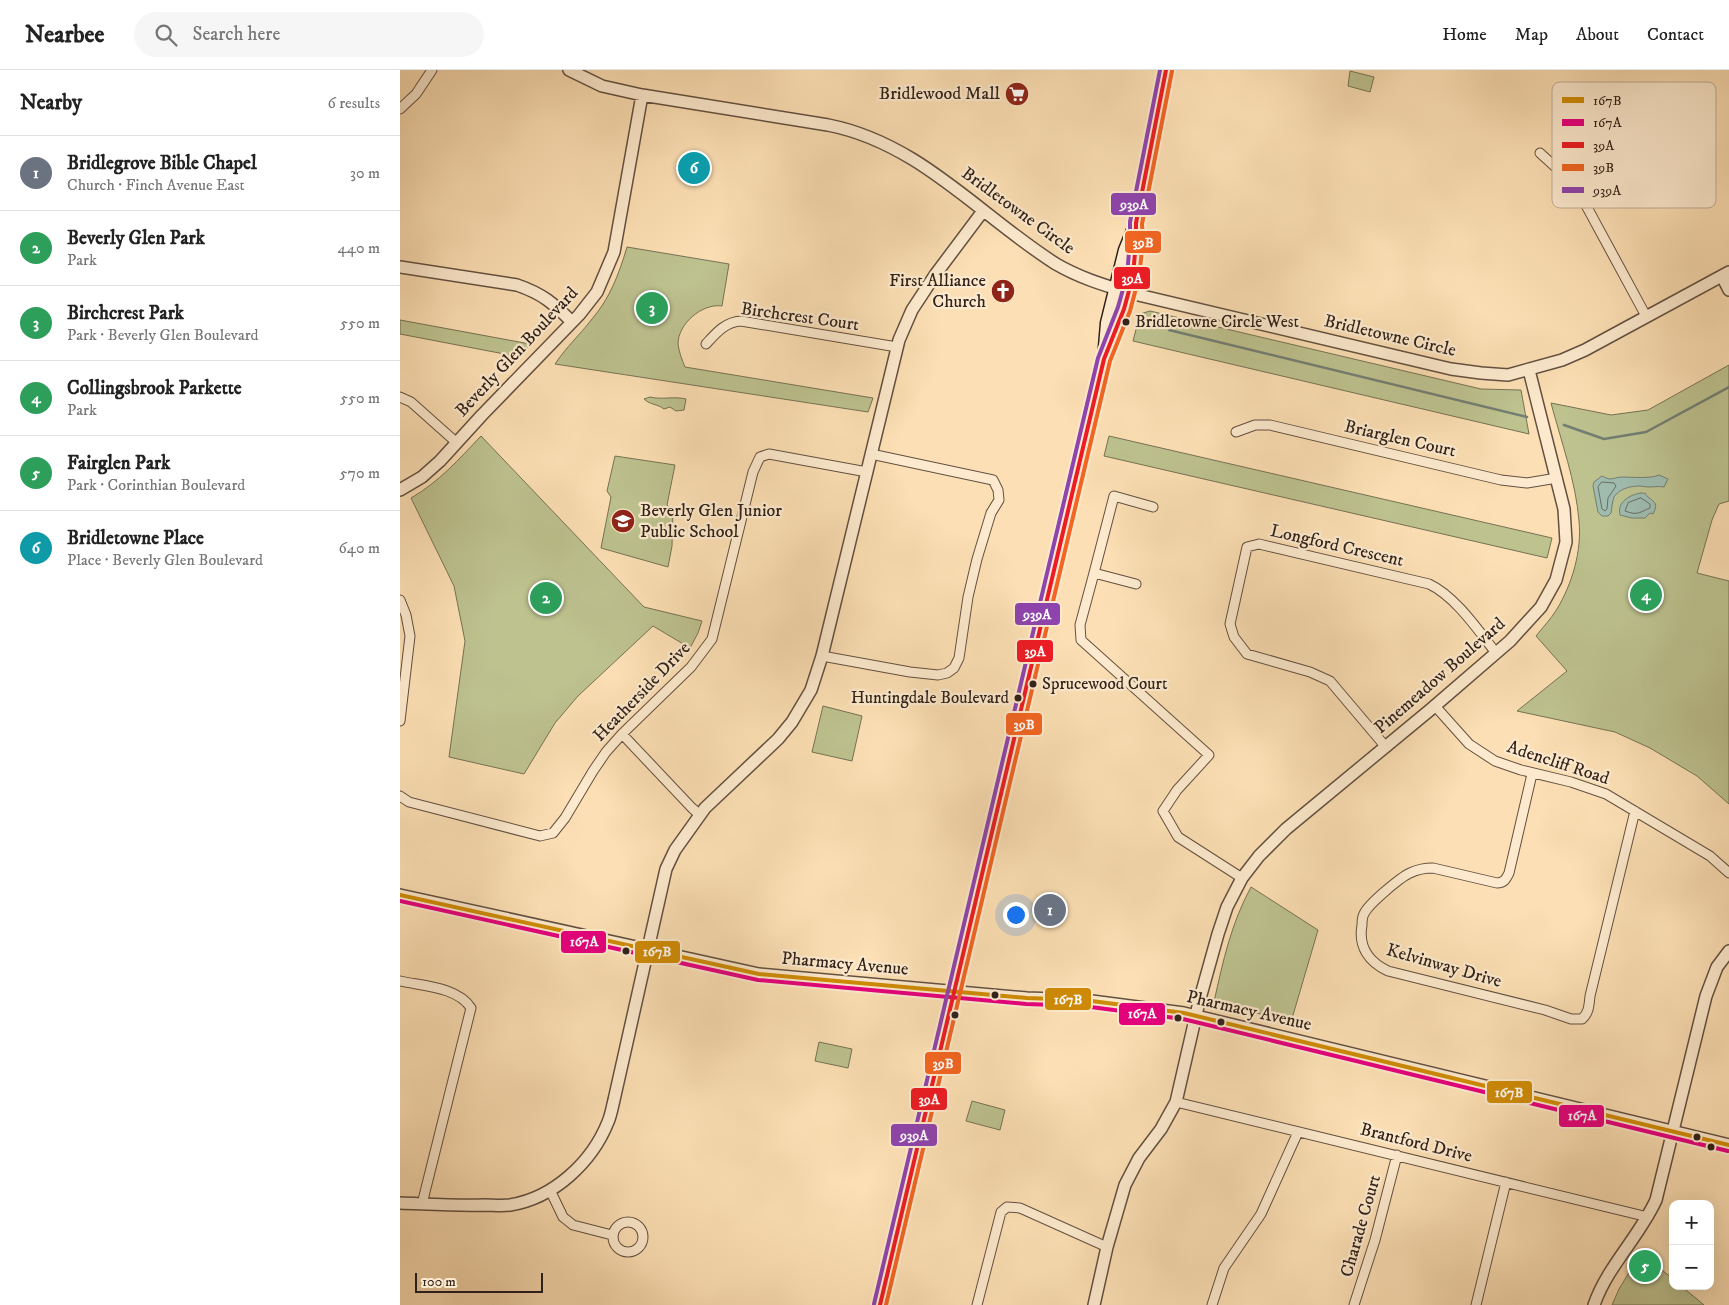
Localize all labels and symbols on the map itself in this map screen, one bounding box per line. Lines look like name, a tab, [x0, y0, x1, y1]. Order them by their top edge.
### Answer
supermarket icon: Bridlewood Mall	[1004, 81, 1030, 107]
legend	[1552, 82, 1716, 208]
place label: Bridlewood Mall	[879, 83, 1001, 105]
text: 167B	[1593, 92, 1622, 110]
text: 167A	[1593, 114, 1623, 132]
text: 39A	[1593, 137, 1615, 155]
pin: 6	[678, 149, 710, 187]
text: 39B	[1593, 159, 1614, 177]
street label: Bridletowne Circle	[957, 162, 1079, 260]
text: 939A	[1592, 182, 1622, 200]
line badge: 939A	[1110, 192, 1157, 216]
text: 939A	[1119, 196, 1149, 214]
line badge: 39B	[1124, 230, 1162, 254]
text: 39B	[1132, 234, 1154, 252]
line badge: 39A	[1113, 266, 1151, 290]
place label: First Alliance Church	[889, 270, 987, 313]
text: 39A	[1121, 270, 1144, 288]
church icon: First Alliance Church	[990, 278, 1016, 304]
street label: Beverly Glen Boulevard	[451, 282, 583, 422]
pin: 3	[636, 289, 668, 327]
street label: Birchcrest Court	[739, 298, 861, 336]
street label: Bridletowne Circle	[1322, 310, 1458, 362]
place label: Bridletowne Circle West	[1135, 311, 1299, 333]
marker: Bridletowne Circle West	[1121, 317, 1131, 327]
street label: Briarglen Court	[1342, 415, 1458, 463]
place label: Beverly Glen Junior Public School	[640, 500, 782, 543]
school or university icon: Beverly Glen Junior Public School	[610, 508, 636, 534]
street label: Longford Crescent	[1268, 520, 1406, 572]
pin: 4	[1630, 576, 1662, 614]
pin: 2	[530, 579, 562, 617]
line badge: 939A	[1014, 602, 1061, 626]
text: 939A	[1022, 606, 1052, 624]
street label: Pinemeadow Boulevard	[1370, 613, 1510, 739]
street label: Heatherside Drive	[589, 638, 695, 746]
line badge: 39A	[1016, 639, 1054, 663]
text: 39A	[1024, 643, 1047, 661]
place label: Sprucewood Court	[1042, 673, 1168, 695]
marker: Sprucewood Court	[1028, 679, 1038, 689]
place label: Huntingdale Boulevard	[851, 687, 1010, 709]
marker: Huntingdale Boulevard	[1013, 693, 1023, 703]
line badge: 39B	[1005, 712, 1043, 736]
text: 39B	[1013, 716, 1035, 734]
street label: Adencliff Road	[1504, 736, 1612, 790]
pin: 1	[1034, 891, 1066, 929]
your location	[1003, 902, 1029, 928]
line badge: 167A	[560, 930, 607, 954]
text: 167A	[570, 933, 599, 951]
street label: Kelvinway Drive	[1384, 939, 1504, 993]
line badge: 167B	[634, 940, 681, 964]
text: 167B	[643, 943, 671, 961]
unlabelled marker	[621, 946, 631, 956]
street label: Pharmacy Avenue	[781, 947, 909, 981]
street label: Pharmacy Avenue	[1184, 986, 1314, 1036]
line badge: 167B	[1044, 987, 1092, 1011]
unlabelled marker	[990, 990, 1000, 1000]
text: 167B	[1054, 991, 1082, 1009]
line badge: 167A	[1118, 1002, 1166, 1026]
text: 167A	[1128, 1005, 1157, 1023]
unlabelled marker	[950, 1010, 960, 1020]
unlabelled marker	[1173, 1013, 1183, 1023]
unlabelled marker	[1216, 1017, 1226, 1027]
line badge: 39B	[924, 1051, 962, 1075]
text: 39B	[932, 1055, 954, 1073]
line badge: 167B	[1486, 1080, 1533, 1104]
text: 167B	[1495, 1084, 1523, 1102]
line badge: 39A	[910, 1087, 948, 1111]
text: 39A	[918, 1091, 941, 1109]
line badge: 167A	[1558, 1104, 1605, 1128]
text: 167A	[1568, 1107, 1597, 1125]
street label: Brantford Drive	[1358, 1118, 1474, 1168]
line badge: 939A	[890, 1123, 938, 1147]
text: 939A	[899, 1127, 929, 1145]
unlabelled marker	[1692, 1132, 1702, 1142]
unlabelled marker	[1706, 1142, 1716, 1152]
street label: Charade Court	[1336, 1172, 1386, 1280]
pin: 5	[1629, 1247, 1661, 1285]
scale bar	[415, 1270, 542, 1293]

